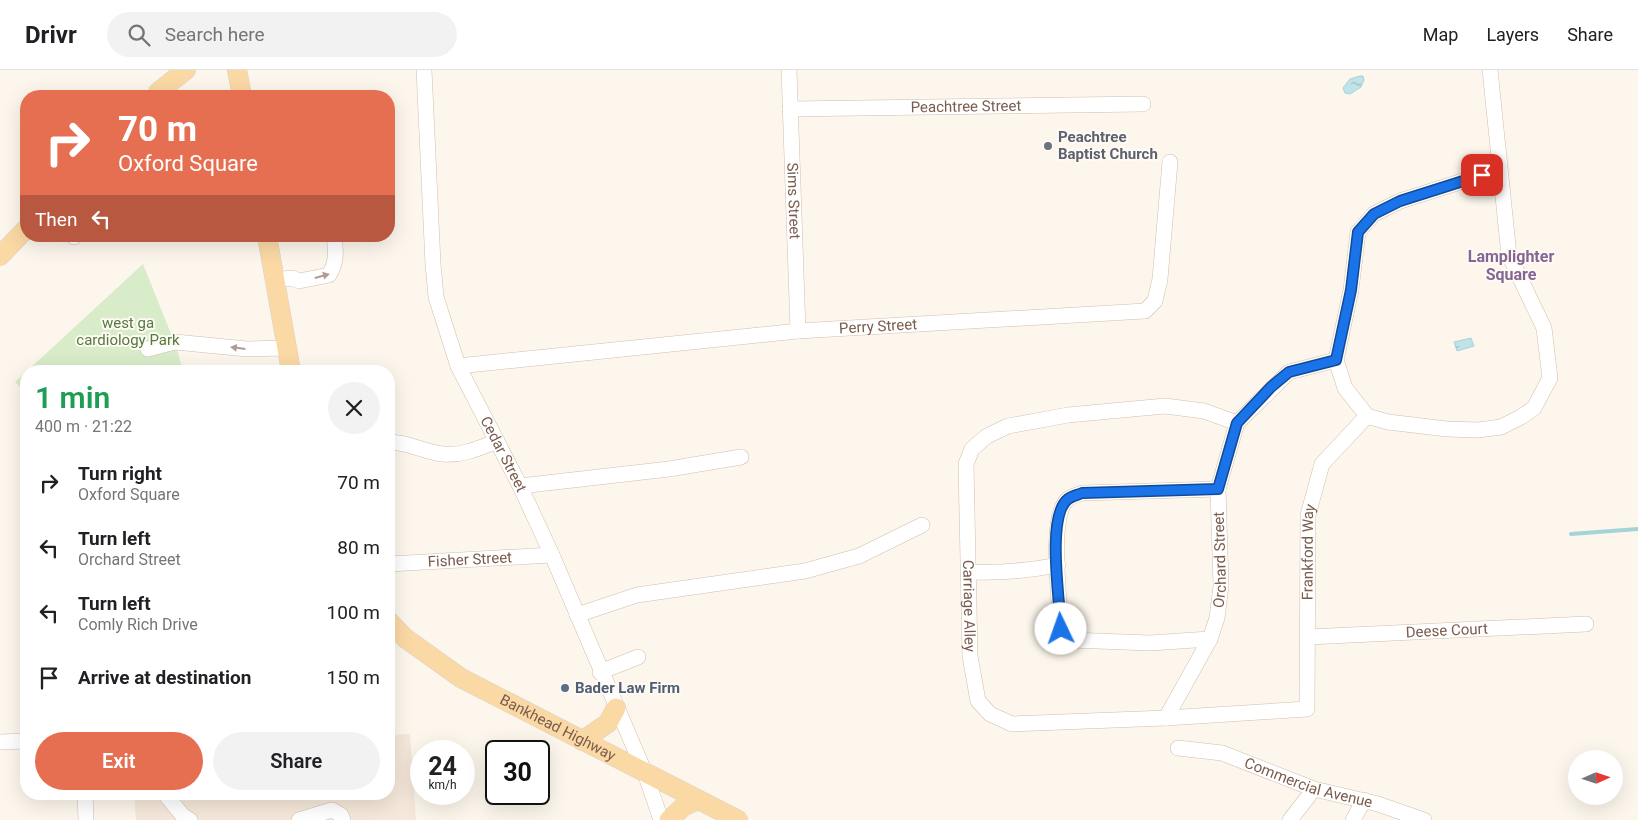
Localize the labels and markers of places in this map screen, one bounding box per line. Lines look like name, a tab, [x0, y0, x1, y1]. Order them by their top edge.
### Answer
place label: Peachtree Baptist Church	[1058, 128, 1158, 163]
marker: Peachtree Baptist Church	[1042, 140, 1054, 152]
pin	[1461, 154, 1503, 196]
place label: Bader Law Firm	[575, 679, 680, 697]
marker: Bader Law Firm	[559, 682, 571, 694]

